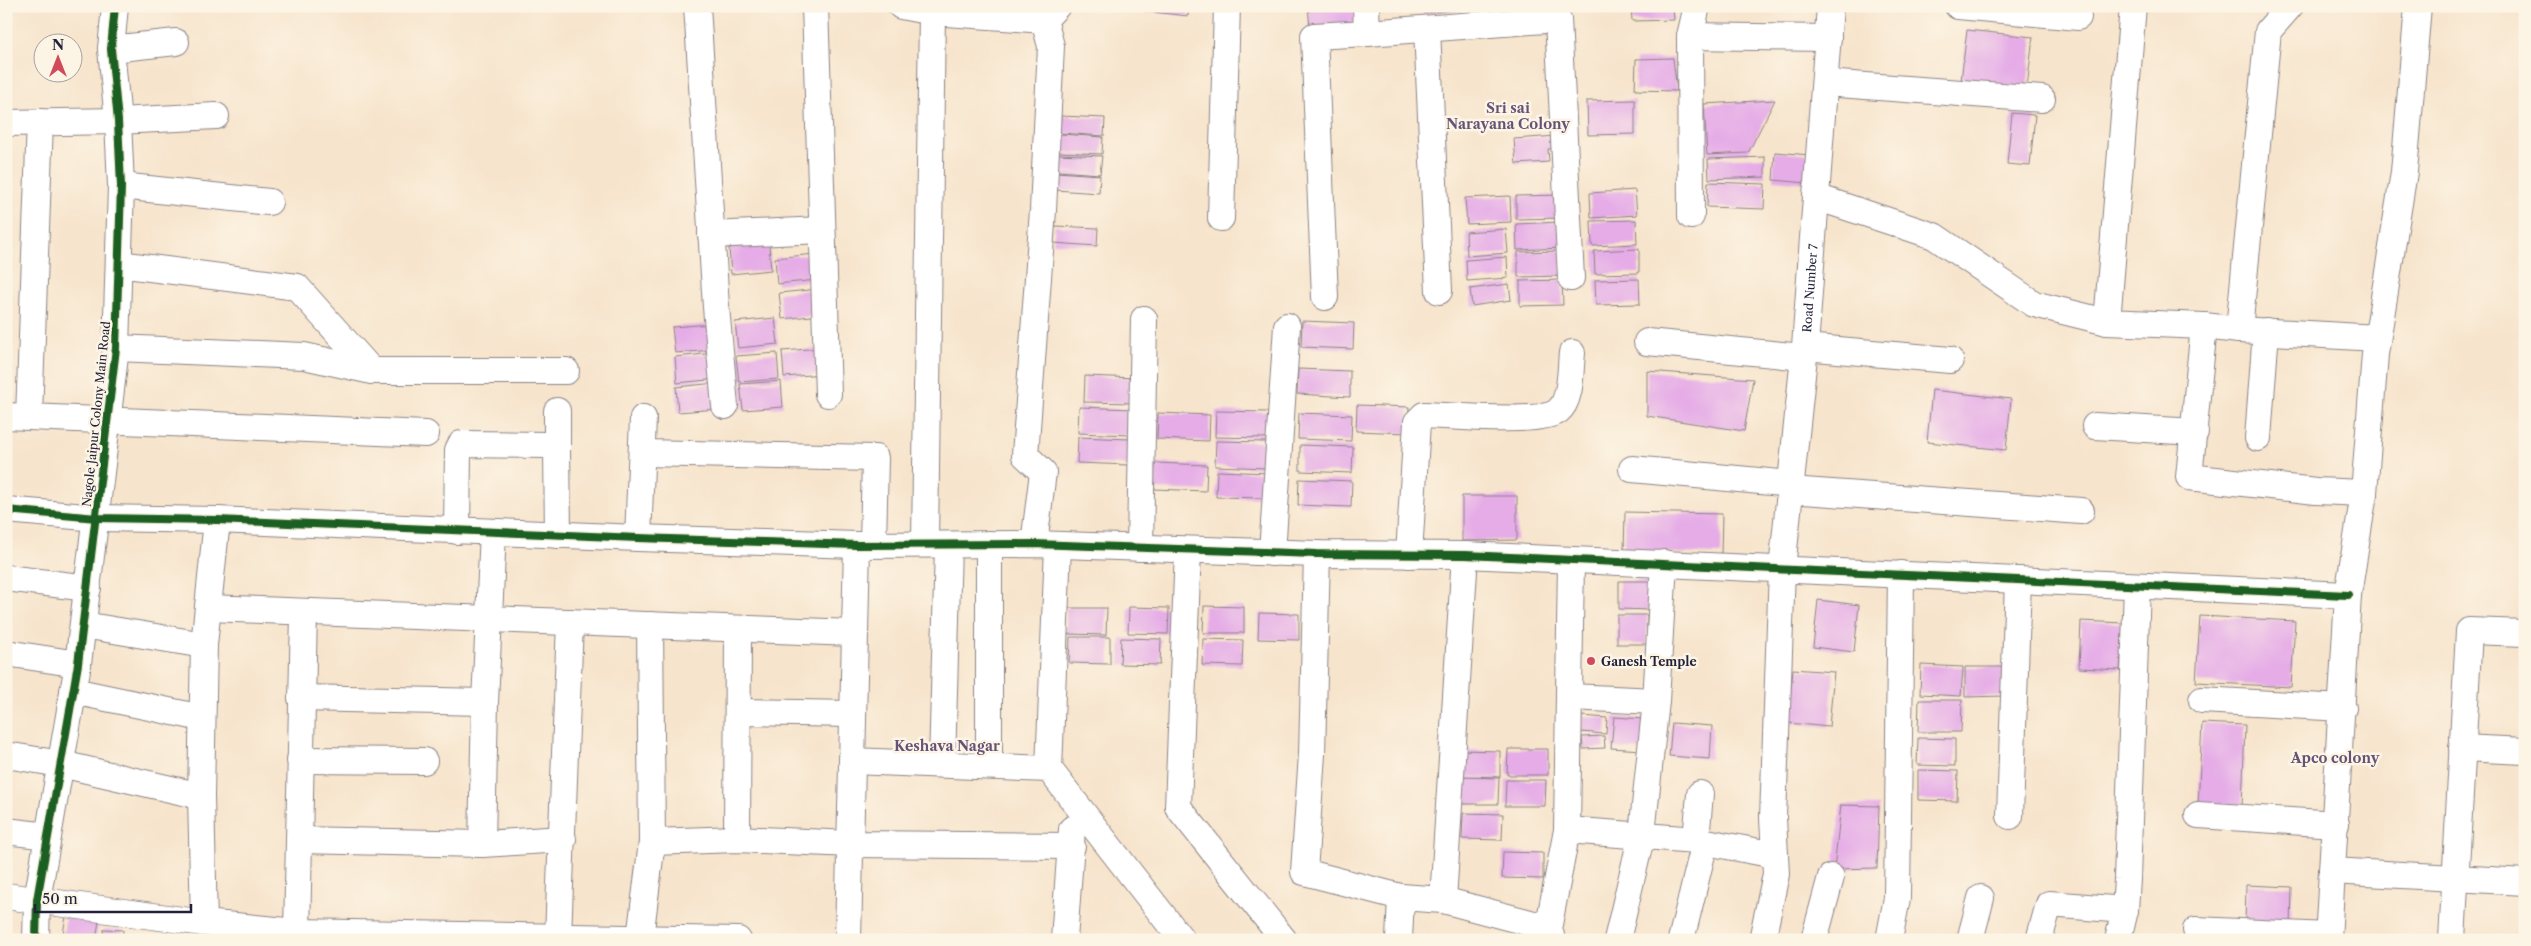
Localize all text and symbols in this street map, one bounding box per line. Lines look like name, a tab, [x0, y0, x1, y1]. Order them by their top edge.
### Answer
north arrow	[32, 32, 82, 82]
text: N	[52, 36, 64, 54]
district label: Sri sai Narayana Colony	[1446, 99, 1570, 133]
street label: Road Number 7	[1799, 243, 1820, 333]
street label: Nagole Jaipur Colony Main Road	[79, 320, 113, 508]
place label: Ganesh Temple	[1601, 654, 1697, 669]
marker: Ganesh Temple	[1585, 655, 1597, 667]
district label: Keshava Nagar	[894, 737, 1000, 755]
district label: Apco colony	[2290, 749, 2380, 767]
scale bar	[35, 881, 191, 913]
text: 50 m	[42, 889, 78, 908]

